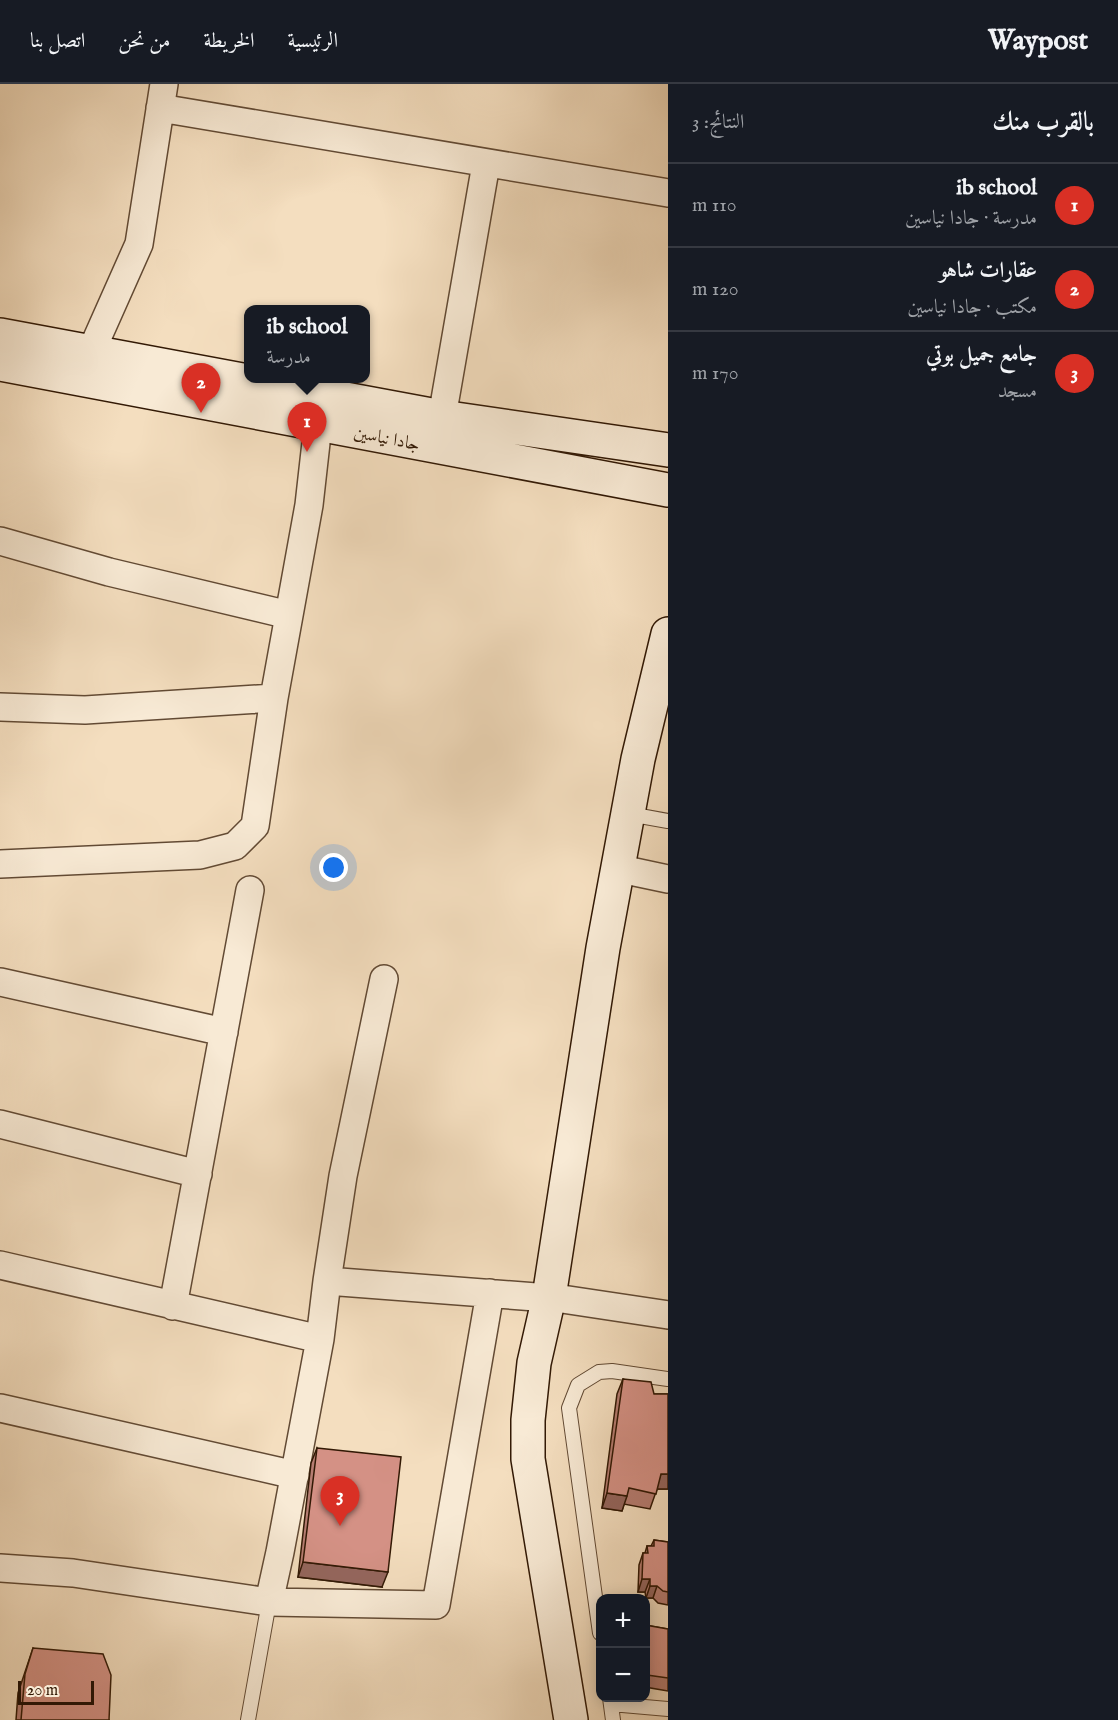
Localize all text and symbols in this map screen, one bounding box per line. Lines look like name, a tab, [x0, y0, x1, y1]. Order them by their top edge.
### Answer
text: Waypost	[988, 24, 1088, 59]
text: اتصل بنا	[30, 28, 85, 55]
text: من نحن	[118, 28, 170, 55]
text: الخريطة	[203, 28, 255, 55]
text: الرئيسية	[288, 28, 338, 55]
text: بالقرب منك	[992, 106, 1094, 139]
text: النتائج: 3	[692, 110, 744, 135]
text: ib school	[956, 174, 1037, 202]
text: 110 m	[692, 193, 736, 218]
text: 1	[1071, 193, 1078, 218]
text: مدرسة · جادا نیاسین	[905, 206, 1037, 231]
text: عقارات شاهو	[939, 257, 1037, 285]
text: 120 m	[692, 277, 739, 302]
text: 2	[1070, 277, 1079, 302]
text: مكتب · جادا نیاسین	[907, 295, 1037, 320]
popup	[244, 305, 370, 383]
text: ib school	[267, 313, 347, 341]
text: جامع جميل بوتي	[926, 341, 1037, 369]
text: مدرسة	[267, 345, 311, 370]
text: 170 m	[692, 361, 738, 386]
text: 3	[1071, 361, 1078, 386]
pin: 2	[182, 364, 220, 413]
text: مسجد	[998, 379, 1037, 404]
pin: 1	[288, 402, 326, 452]
street label: جادا نیاسین	[352, 422, 422, 457]
your location	[319, 853, 348, 882]
pin: 3	[320, 1476, 360, 1526]
map controls	[596, 1594, 650, 1702]
button: +	[596, 1594, 650, 1648]
button: −	[596, 1648, 650, 1702]
scale bar	[18, 1678, 94, 1706]
text: 20 m	[27, 1681, 58, 1701]

